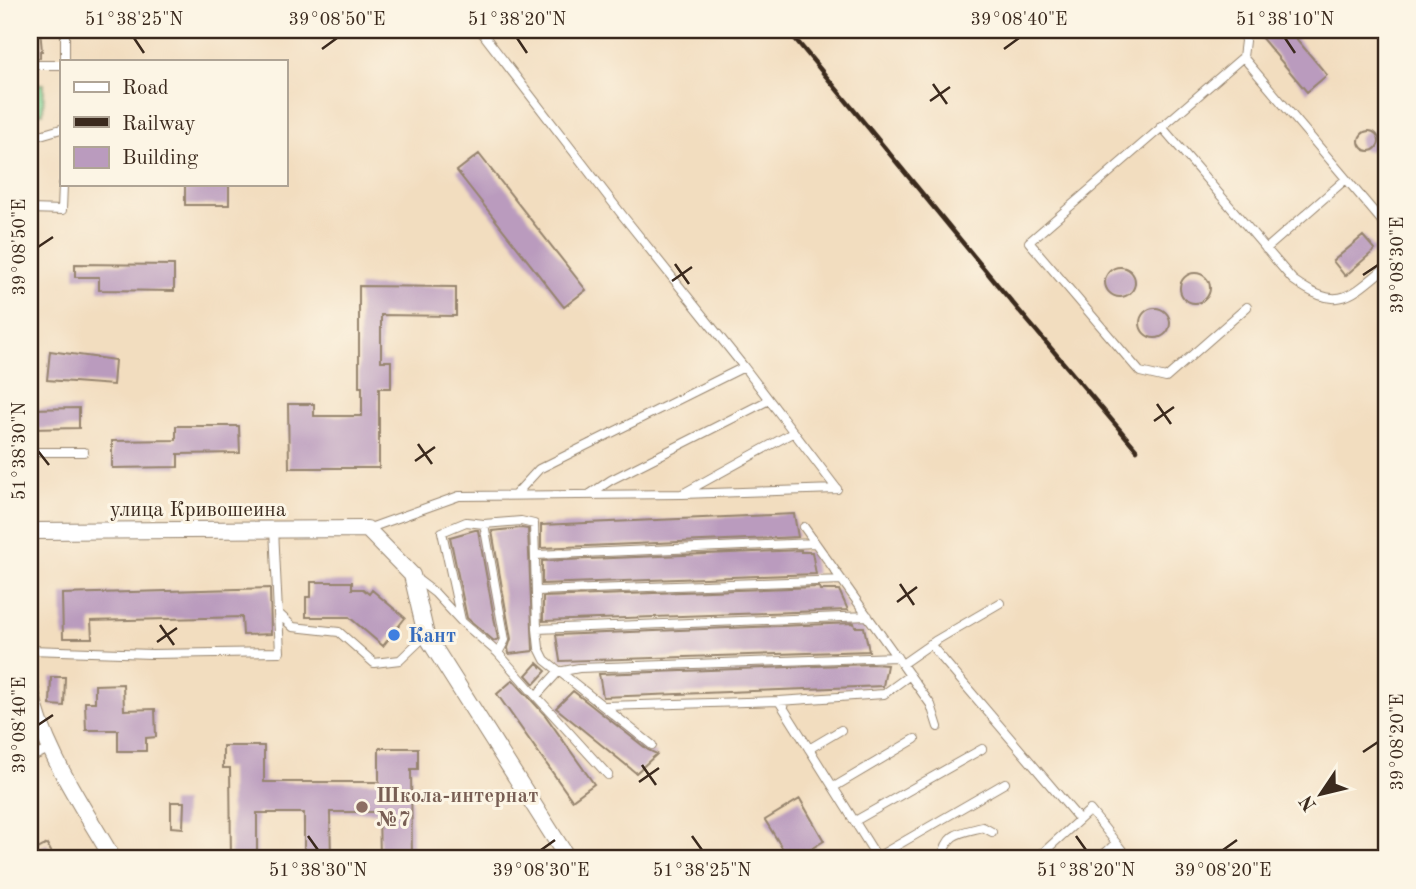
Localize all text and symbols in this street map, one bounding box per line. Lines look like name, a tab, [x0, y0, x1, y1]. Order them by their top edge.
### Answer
text: 51°38'25"N	[85, 11, 183, 29]
text: 39°08'50"E	[289, 11, 385, 29]
text: 51°38'20"N	[468, 11, 566, 29]
text: 39°08'40"E	[971, 11, 1067, 29]
text: 51°38'10"N	[1236, 11, 1334, 29]
legend	[60, 60, 287, 186]
text: Road	[122, 78, 169, 99]
text: Railway	[122, 114, 196, 135]
text: Building	[122, 148, 199, 169]
text: 39°08'50"E	[11, 199, 29, 295]
text: 39°08'30"E	[1389, 217, 1407, 313]
text: 51°38'30"N	[11, 402, 29, 500]
street label: улица Кривошеина	[110, 500, 286, 521]
place label: Кант	[408, 626, 456, 647]
marker: Кант	[386, 627, 402, 643]
text: 39°08'40"E	[11, 677, 29, 773]
text: 39°08'20"E	[1389, 694, 1407, 790]
north arrow	[1286, 760, 1356, 830]
place label: Школа-интернат №7	[376, 786, 538, 831]
text: N	[1297, 791, 1321, 814]
marker: Школа-интернат №7	[354, 799, 370, 815]
text: 51°38'30"N	[269, 862, 367, 880]
text: 39°08'30"E	[493, 862, 589, 880]
text: 51°38'25"N	[653, 862, 751, 880]
text: 51°38'20"N	[1037, 862, 1135, 880]
text: 39°08'20"E	[1175, 862, 1271, 880]

